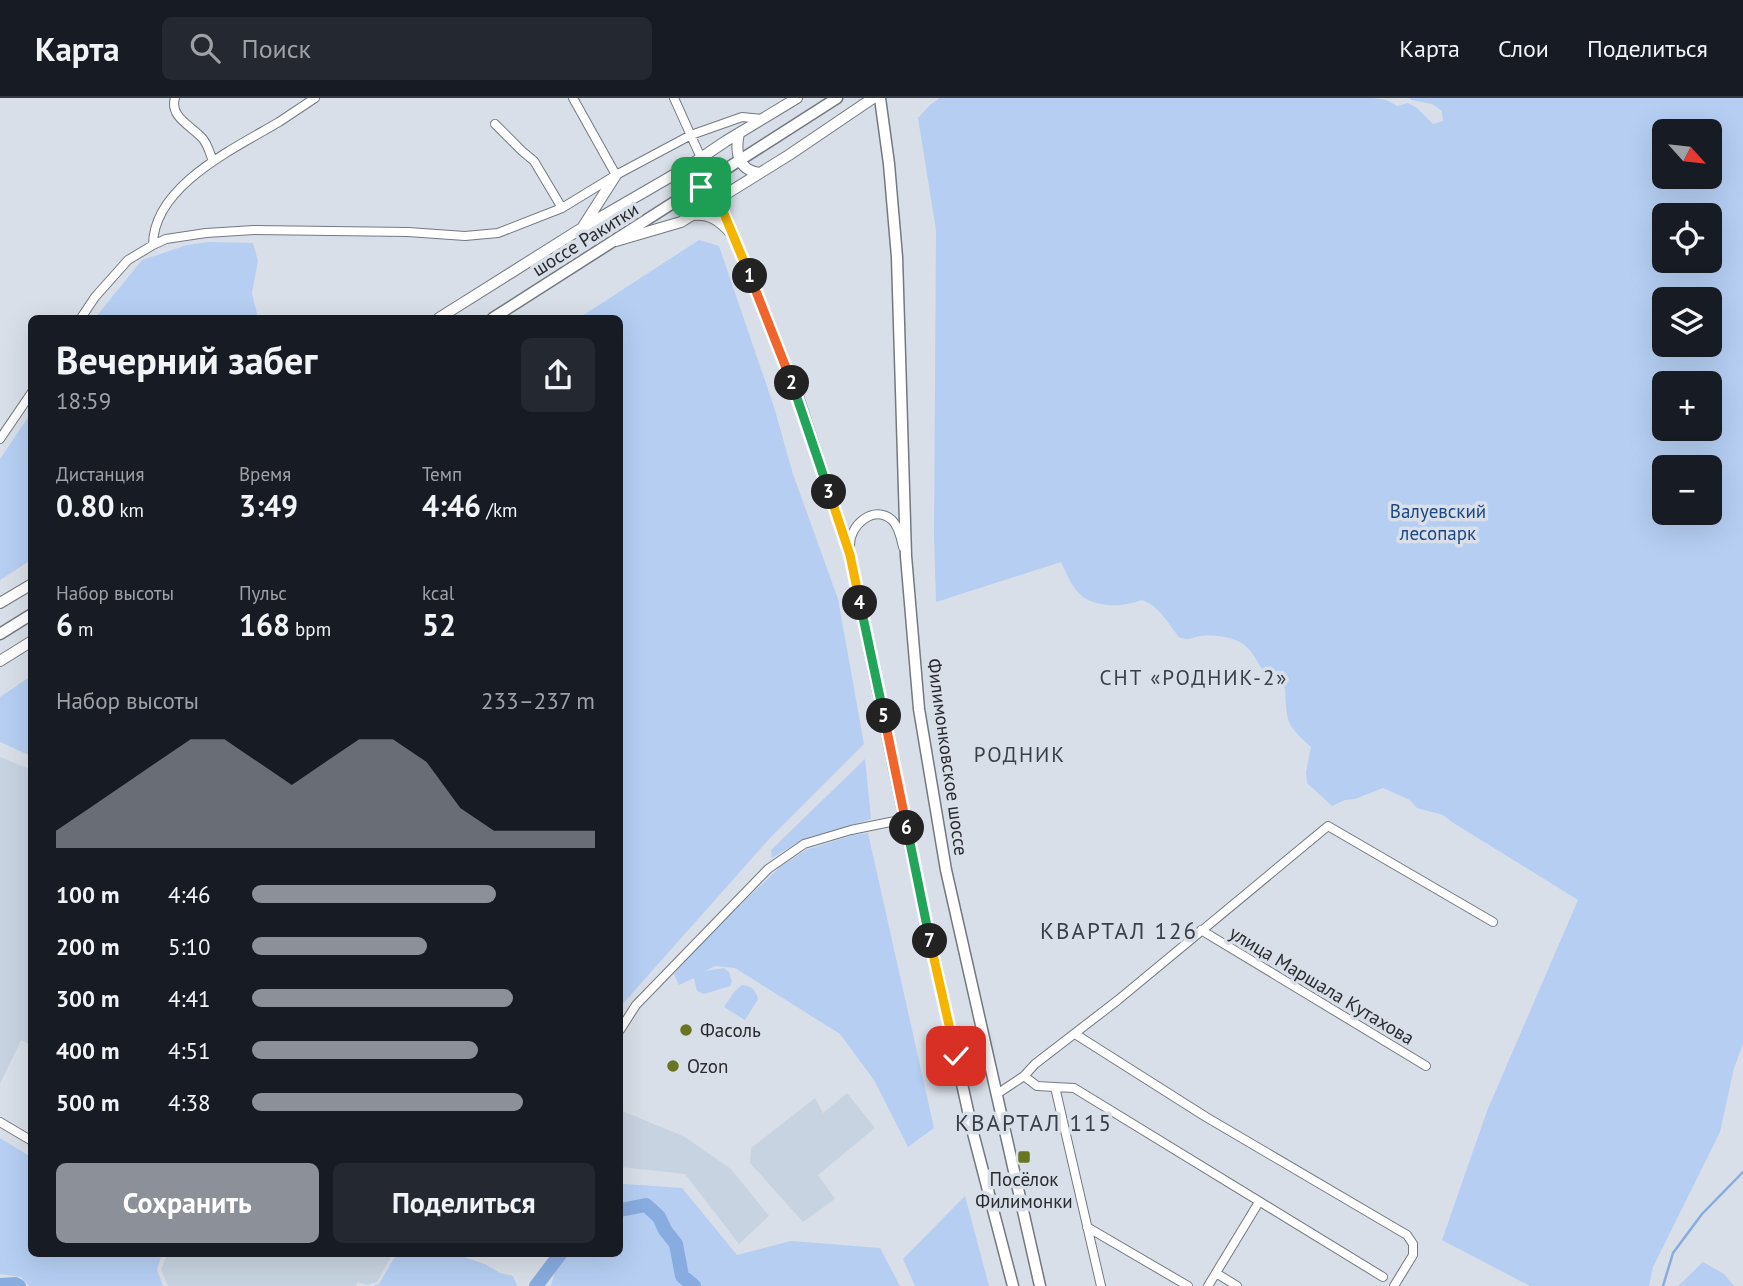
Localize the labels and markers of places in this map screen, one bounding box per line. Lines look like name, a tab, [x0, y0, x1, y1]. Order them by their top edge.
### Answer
pin	[671, 157, 731, 217]
pin: 1	[732, 258, 768, 294]
pin: 2	[774, 366, 810, 400]
pin: 3	[812, 474, 846, 510]
pin: 4	[842, 586, 878, 620]
pin: 5	[866, 698, 902, 734]
pin: 6	[890, 810, 925, 846]
pin: 7	[912, 924, 948, 958]
place label: Фасоль	[700, 1018, 761, 1042]
marker: Фасоль	[678, 1022, 694, 1038]
pin	[926, 1026, 986, 1086]
place label: Ozon	[687, 1054, 728, 1078]
marker: Ozon	[665, 1058, 681, 1074]
marker: Посёлок Филимонки	[1016, 1149, 1032, 1165]
place label: Посёлок Филимонки	[975, 1167, 1073, 1213]

